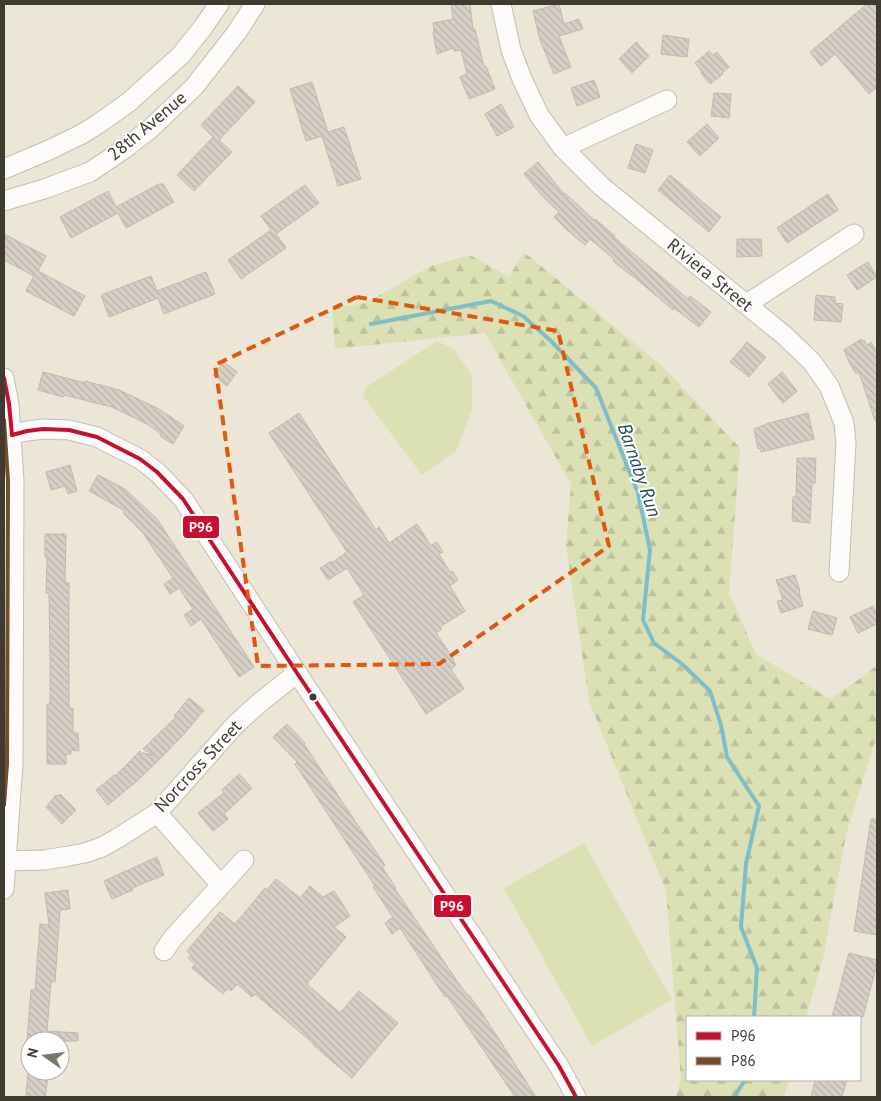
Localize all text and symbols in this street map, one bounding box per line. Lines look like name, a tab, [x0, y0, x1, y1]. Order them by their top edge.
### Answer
street label: 28th Avenue	[103, 86, 191, 165]
street label: Riviera Street	[663, 233, 758, 316]
water label: Barnaby Run	[613, 420, 667, 520]
line badge: P96	[182, 515, 220, 539]
text: P96	[189, 518, 213, 536]
unlabelled marker	[308, 692, 318, 702]
street label: Norcross Street	[149, 715, 246, 817]
line badge: P96	[433, 894, 472, 918]
text: P96	[440, 897, 464, 915]
legend	[686, 1016, 861, 1081]
text: P96	[731, 1026, 756, 1045]
north arrow	[20, 1031, 70, 1081]
text: N	[23, 1046, 42, 1059]
text: P86	[731, 1051, 756, 1070]

